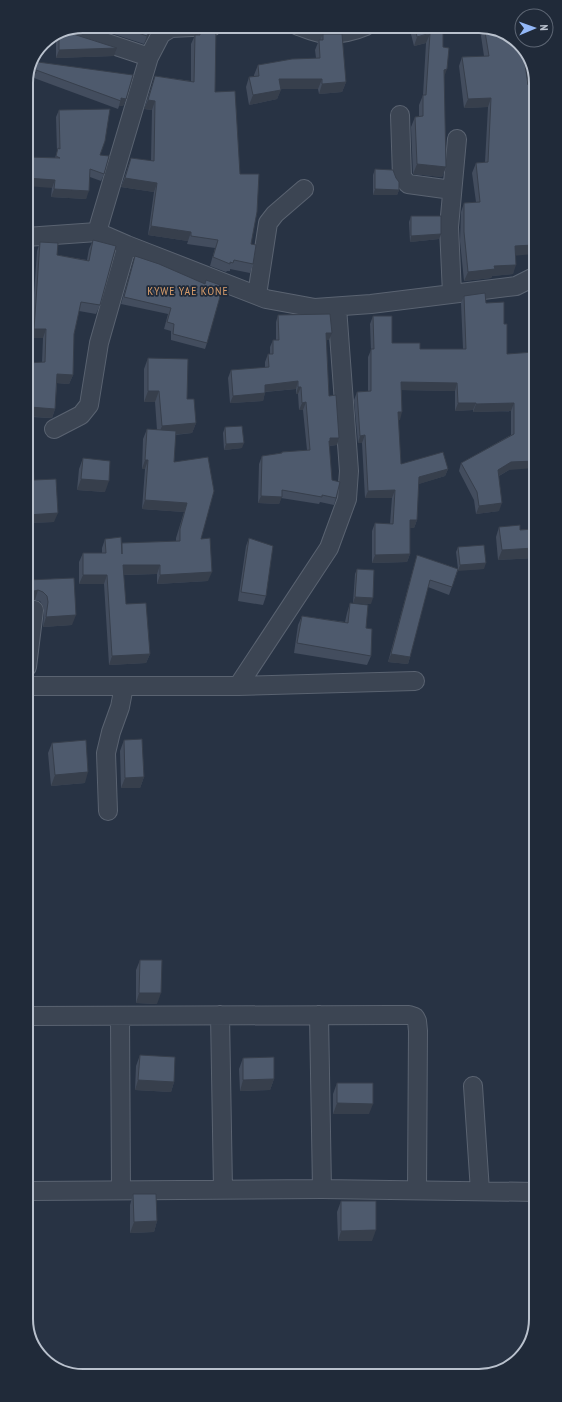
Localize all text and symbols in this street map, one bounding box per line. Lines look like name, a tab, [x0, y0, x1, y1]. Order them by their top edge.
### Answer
north arrow	[514, 8, 554, 48]
text: N	[537, 24, 551, 31]
district label: KYWE YAE KONE	[147, 283, 229, 298]

